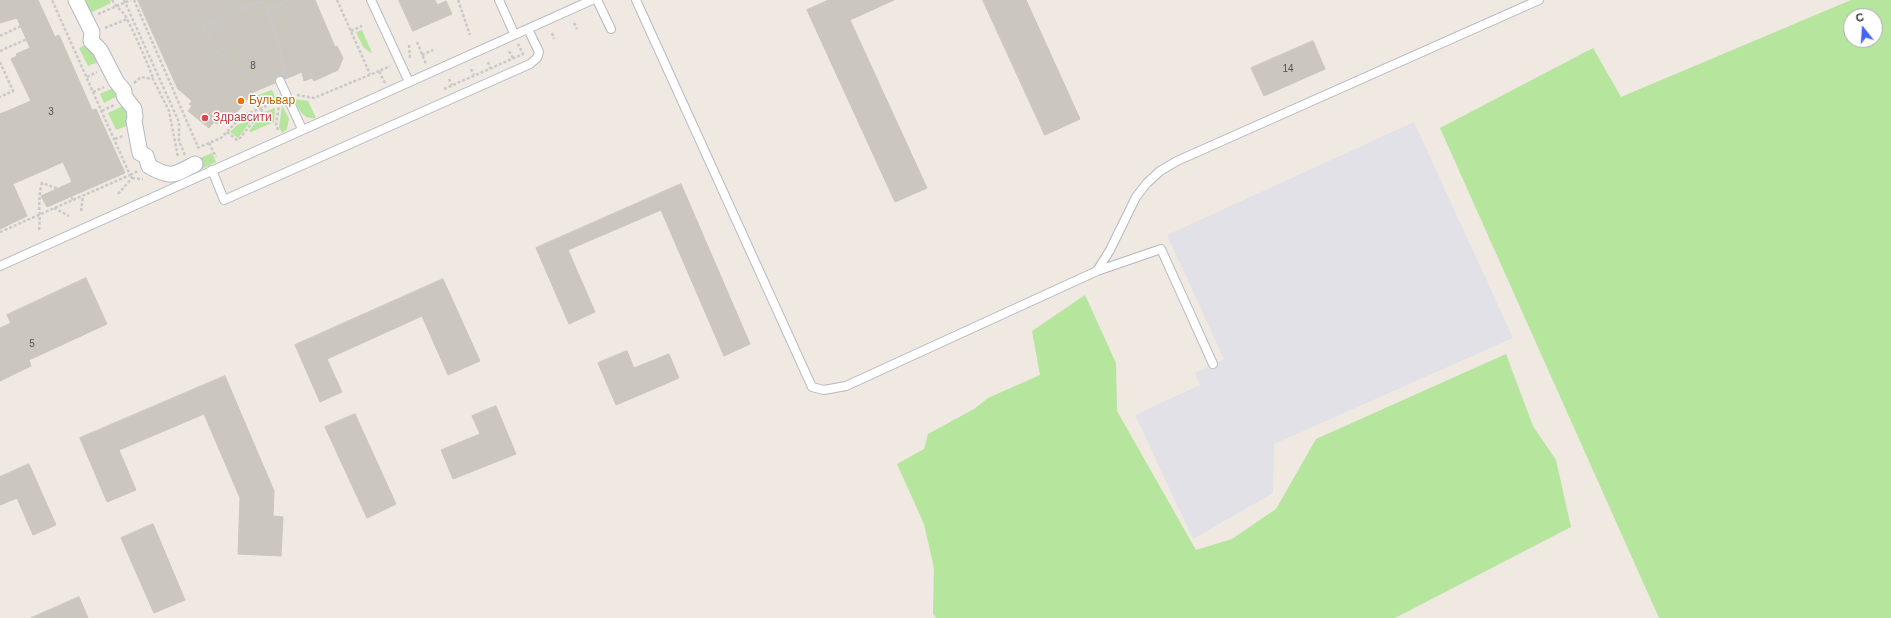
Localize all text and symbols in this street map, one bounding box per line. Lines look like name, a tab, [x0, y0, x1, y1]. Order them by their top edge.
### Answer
north arrow	[1843, 8, 1883, 48]
text: С	[1854, 11, 1865, 24]
house number: 8	[250, 60, 256, 72]
house number: 14	[1282, 63, 1294, 75]
place label: Бульвар	[249, 94, 295, 108]
marker: Бульвар	[236, 96, 246, 106]
house number: 3	[48, 106, 54, 118]
place label: Здравсити	[213, 111, 272, 125]
marker: Здравсити	[200, 113, 210, 123]
house number: 5	[29, 338, 35, 350]

